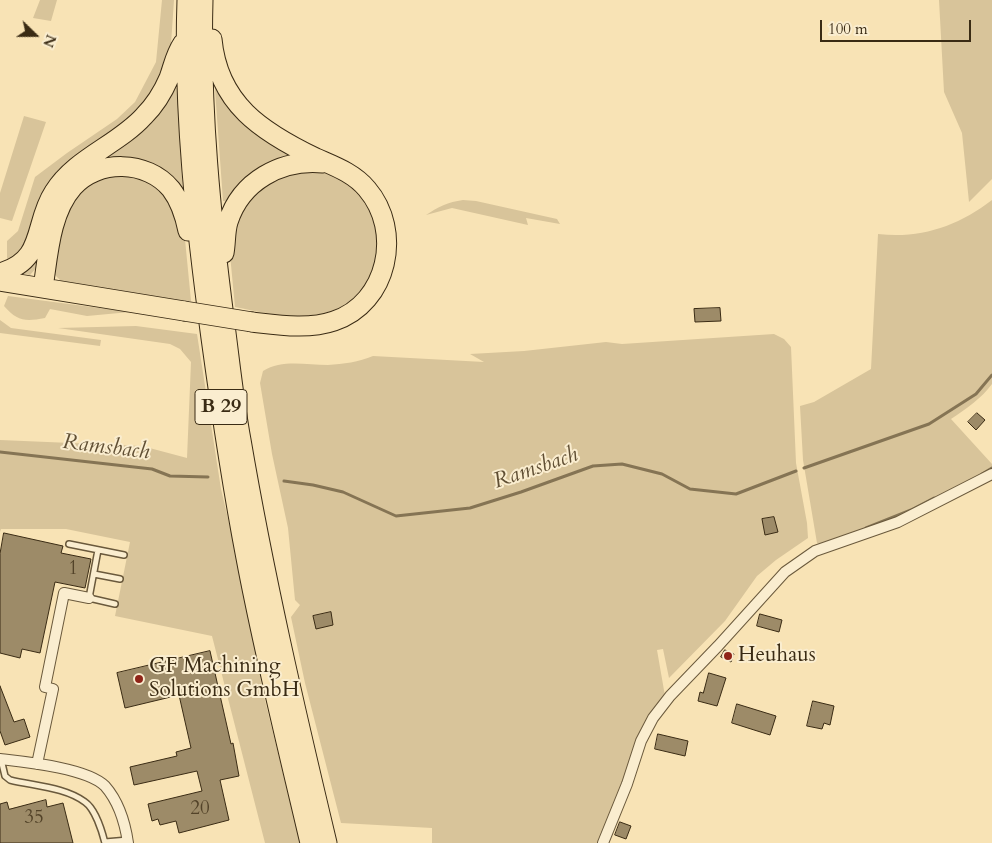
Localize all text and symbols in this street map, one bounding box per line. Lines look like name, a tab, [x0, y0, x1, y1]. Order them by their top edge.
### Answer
north arrow	[10, 10, 60, 60]
scale bar	[822, 10, 973, 42]
text: 100 m	[828, 19, 868, 39]
text: N	[38, 32, 60, 50]
road number: B 29	[195, 390, 247, 424]
water label: Ramsbach	[61, 430, 151, 466]
water label: Ramsbach	[490, 442, 582, 496]
house number: 1	[68, 559, 78, 581]
place label: Heuhaus	[738, 643, 816, 669]
marker: Heuhaus	[722, 650, 734, 662]
place label: GF Machining Solutions GmbH	[149, 654, 299, 704]
marker: GF Machining Solutions GmbH	[133, 673, 145, 685]
house number: 20	[190, 799, 210, 821]
house number: 35	[24, 808, 44, 830]

